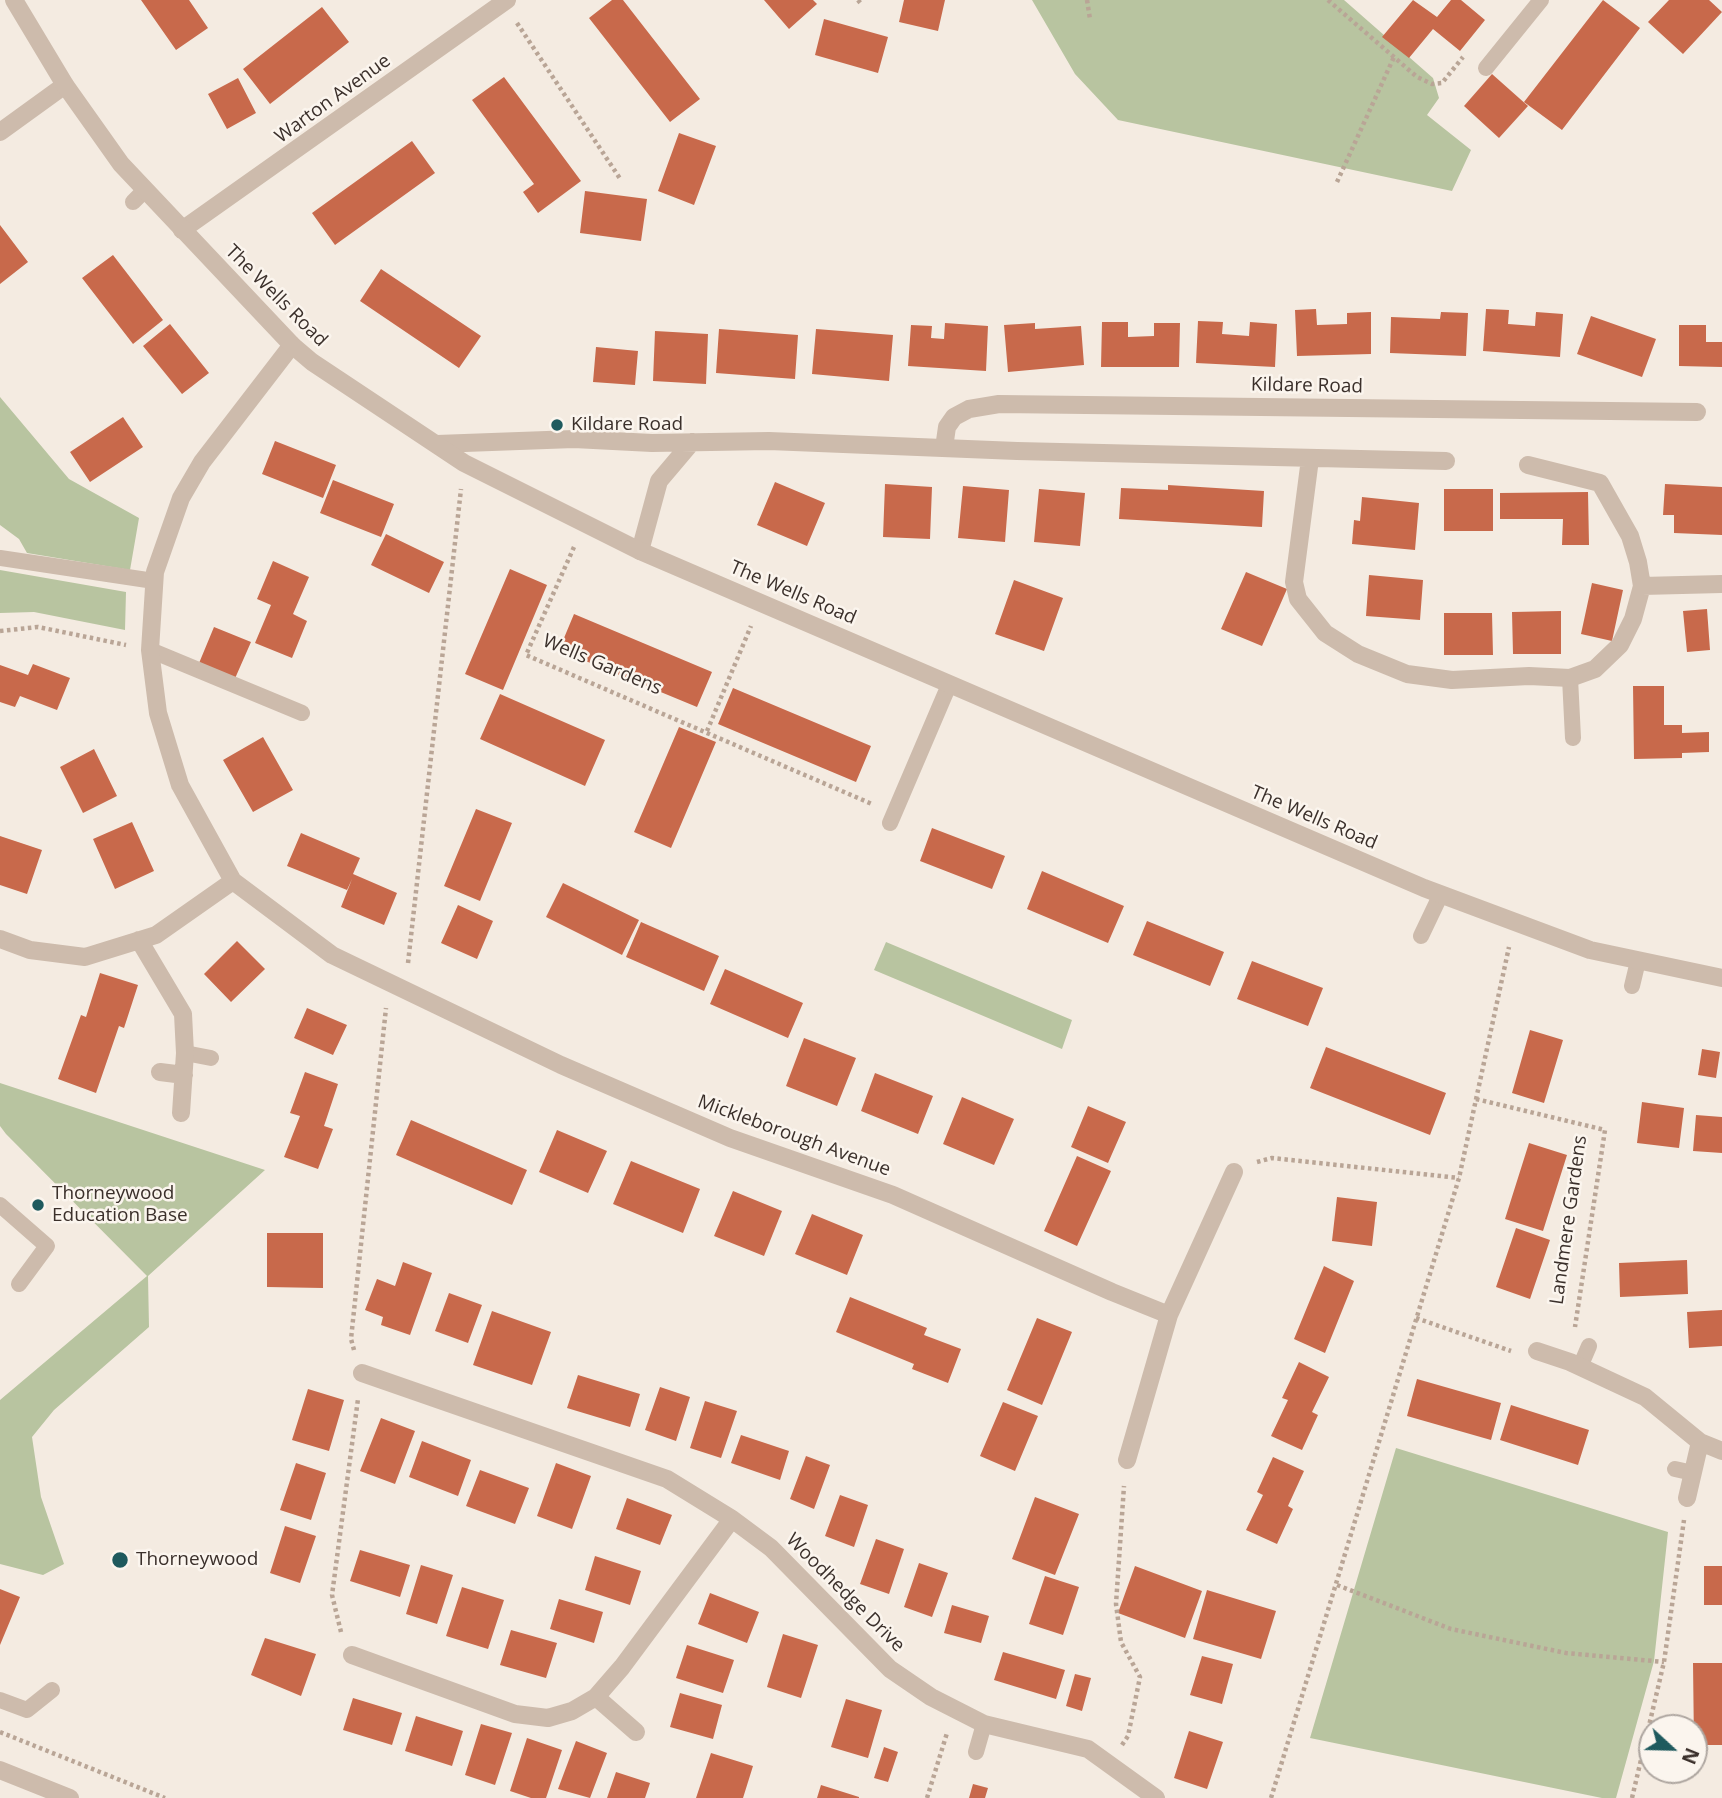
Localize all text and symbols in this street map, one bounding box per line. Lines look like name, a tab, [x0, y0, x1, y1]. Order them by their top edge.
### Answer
street label: Warton Avenue	[271, 50, 395, 148]
street label: The Wells Road	[220, 240, 332, 352]
street label: Kildare Road	[1251, 374, 1363, 398]
place label: Kildare Road	[571, 414, 683, 436]
marker: Kildare Road	[549, 417, 565, 433]
street label: The Wells Road	[726, 556, 860, 630]
street label: Wells Gardens	[539, 630, 665, 700]
street label: The Wells Road	[1247, 781, 1381, 855]
street label: Mickleborough Avenue	[695, 1091, 893, 1181]
street label: Landmere Gardens	[1546, 1134, 1592, 1306]
place label: Thorneywood Education Base	[52, 1183, 188, 1227]
marker: Thorneywood Education Base	[30, 1197, 46, 1213]
street label: Woodhedge Drive	[781, 1529, 909, 1657]
place label: Thorneywood	[136, 1549, 258, 1571]
marker: Thorneywood	[110, 1550, 130, 1570]
north arrow	[1638, 1714, 1708, 1784]
text: N	[1676, 1744, 1706, 1768]

